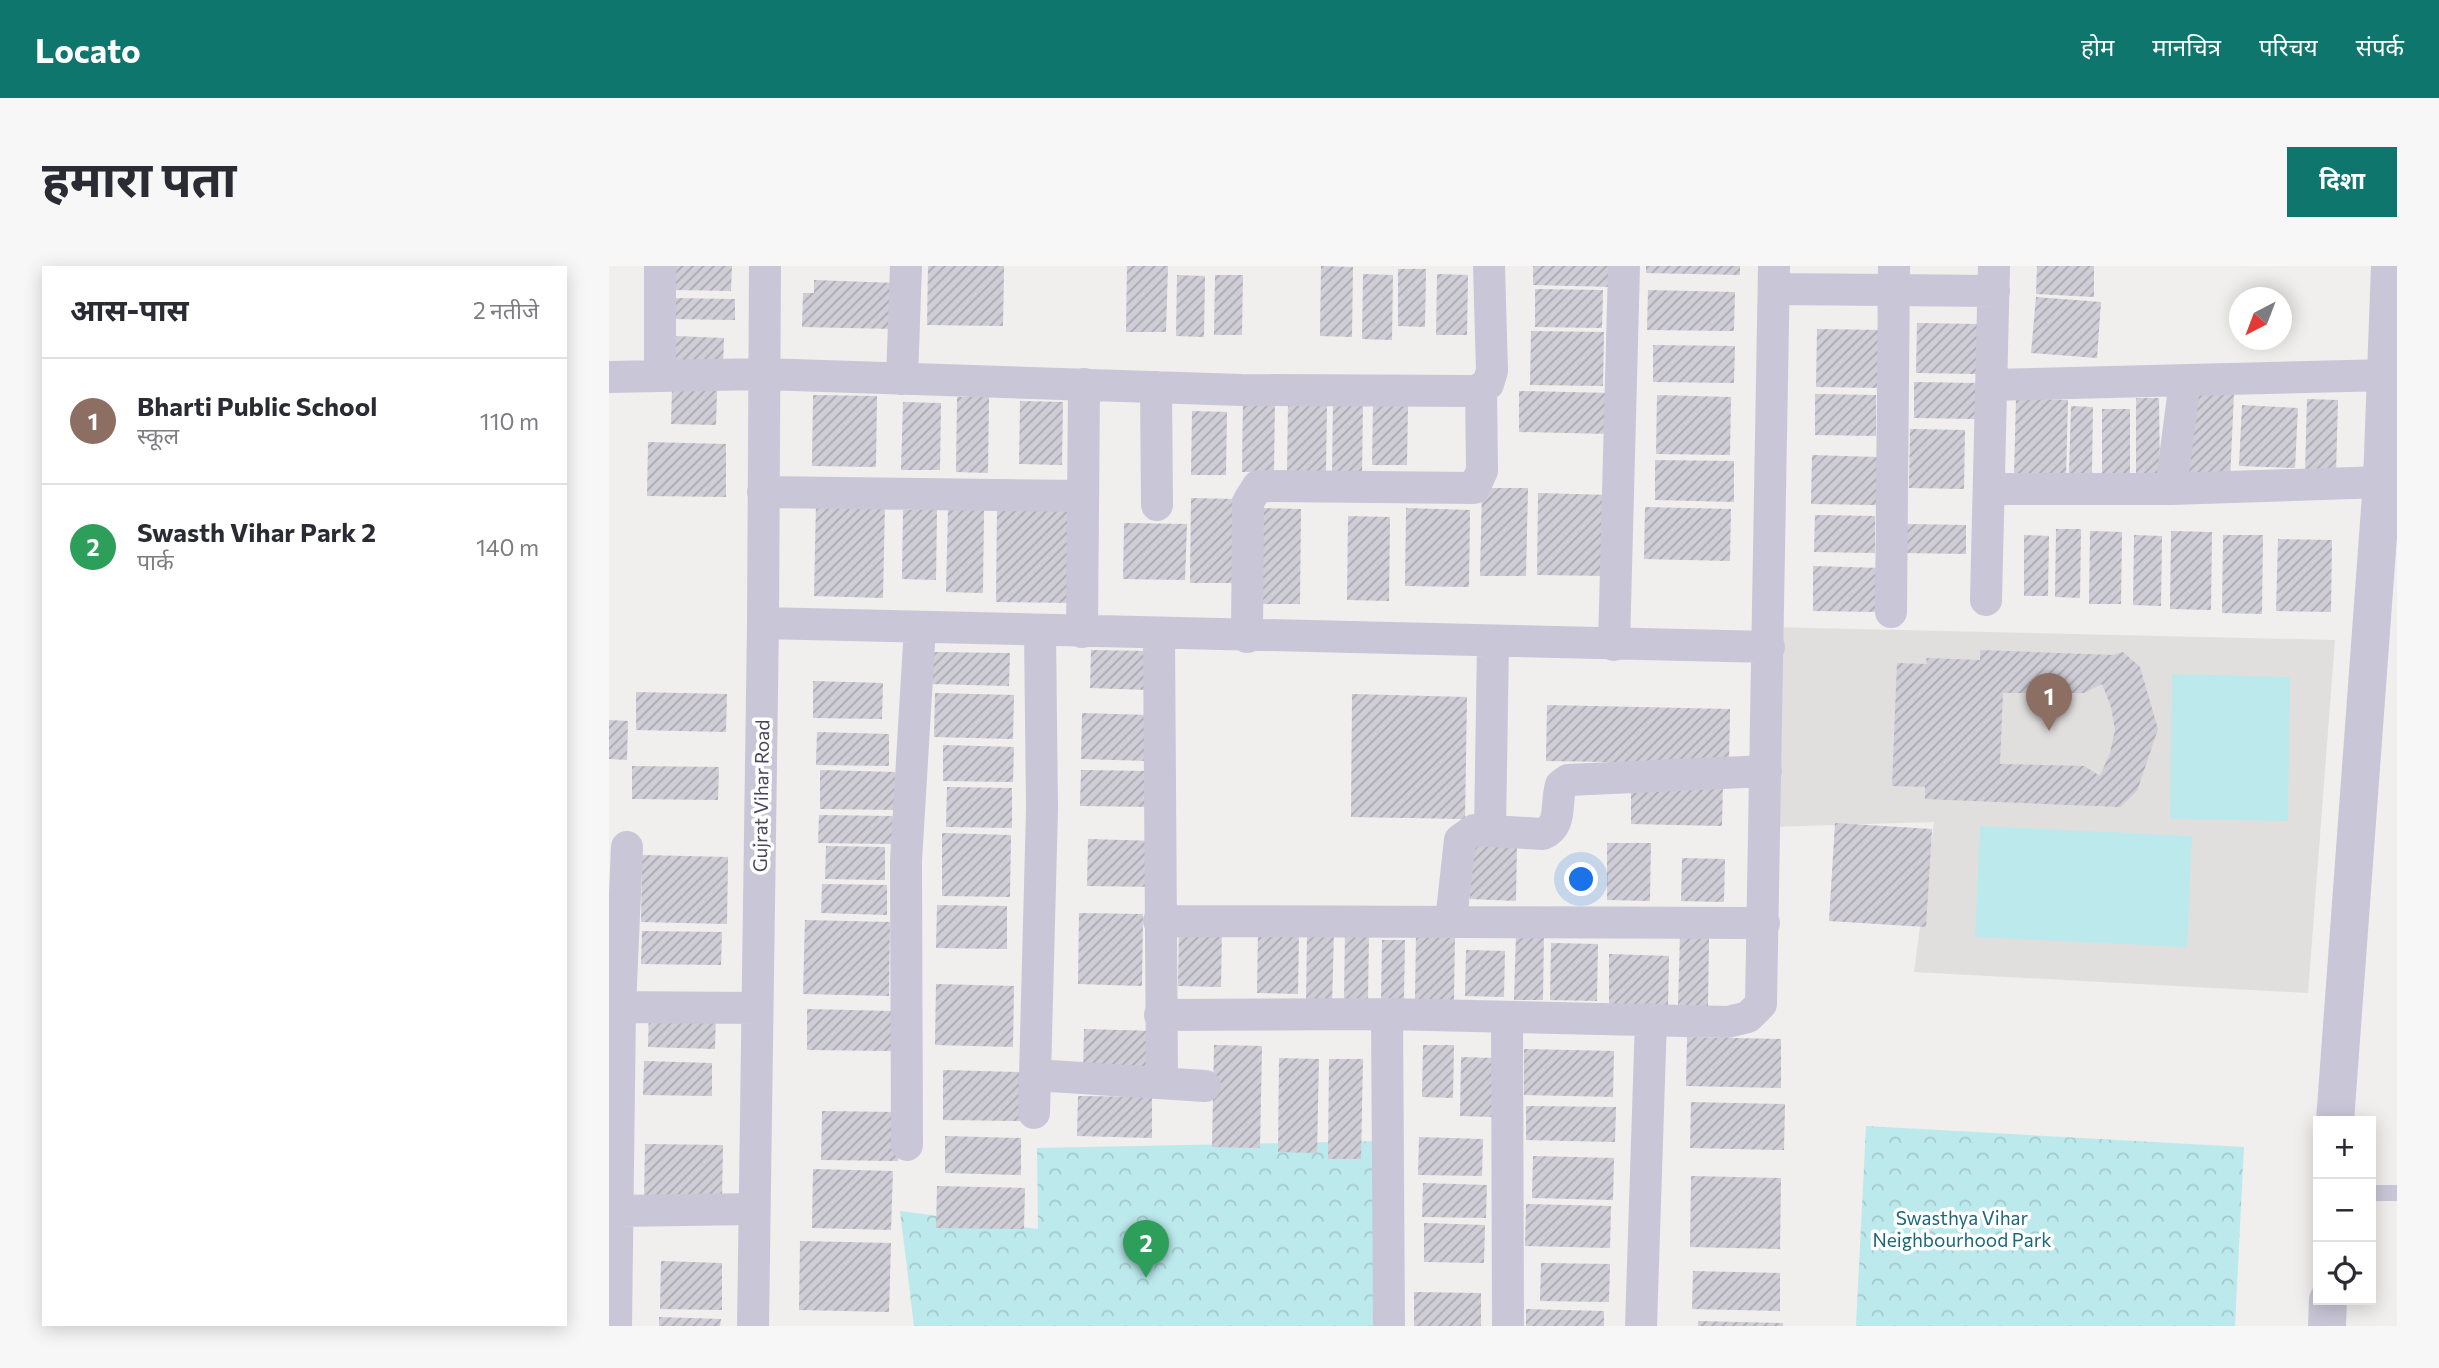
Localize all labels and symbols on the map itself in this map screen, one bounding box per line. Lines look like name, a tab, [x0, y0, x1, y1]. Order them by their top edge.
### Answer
north arrow	[2229, 287, 2292, 350]
pin: 1	[2026, 673, 2072, 731]
street label: Gujrat Vihar Road	[748, 720, 773, 872]
your location	[1564, 862, 1598, 896]
park label: Swasthya Vihar Neighbourhood Park	[1872, 1206, 2052, 1251]
pin: 2	[1123, 1220, 1169, 1278]

